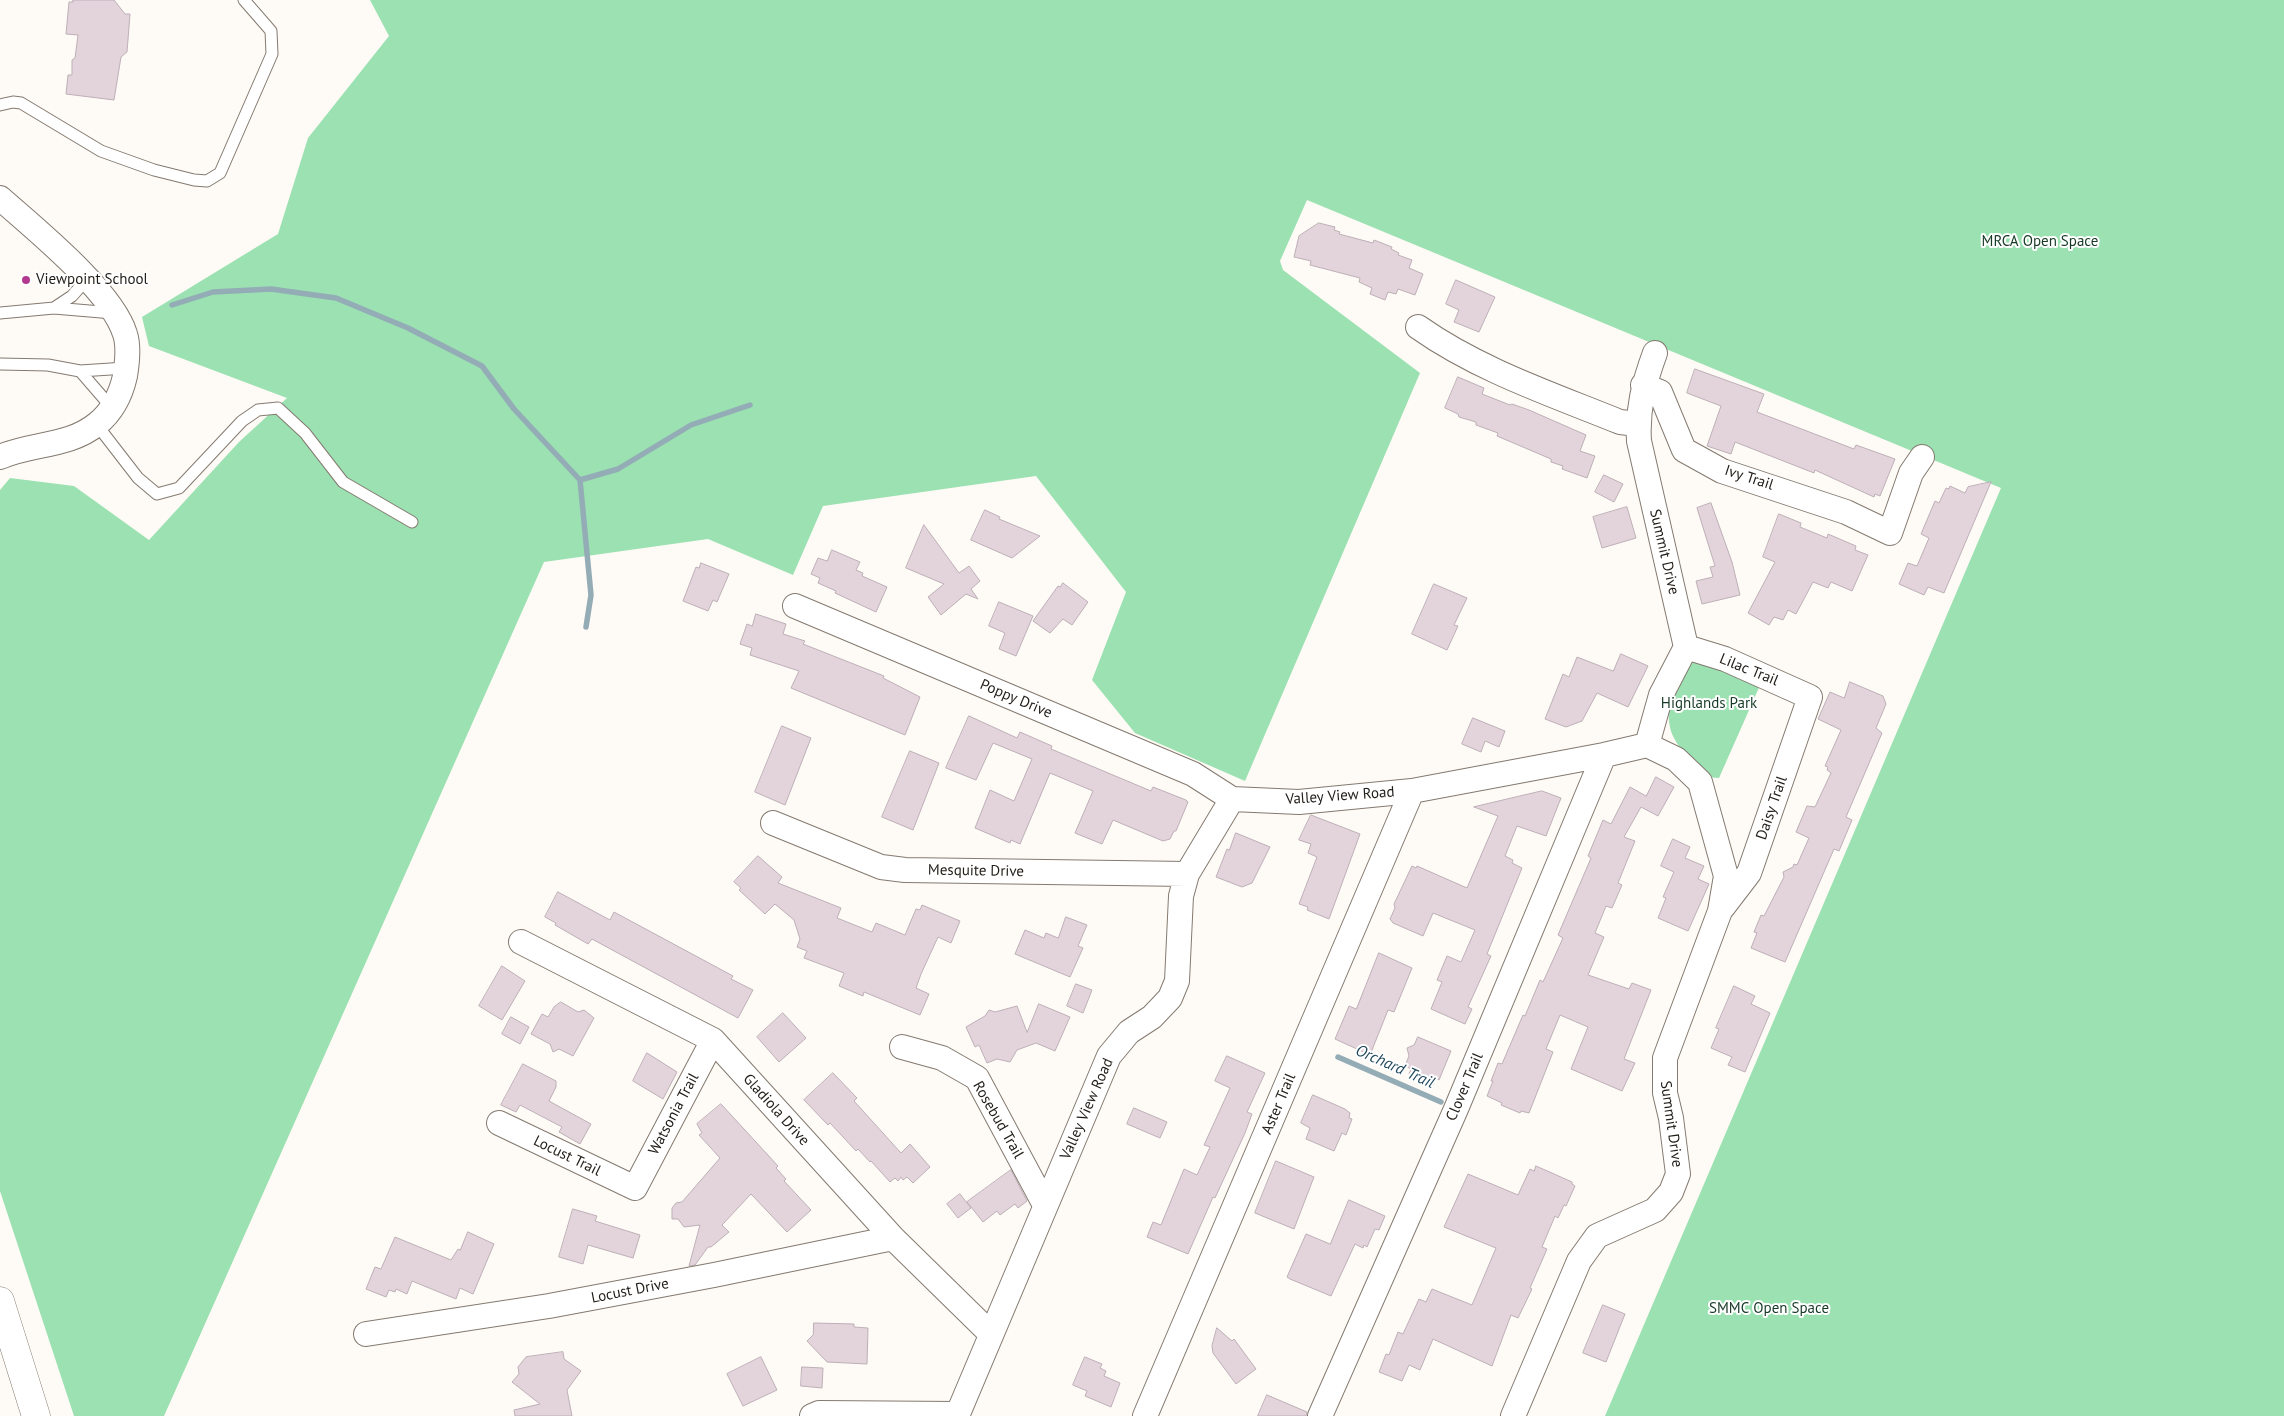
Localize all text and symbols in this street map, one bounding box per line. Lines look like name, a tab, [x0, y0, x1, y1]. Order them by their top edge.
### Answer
park label: MRCA Open Space	[1982, 233, 2098, 251]
place label: Viewpoint School	[36, 271, 148, 289]
marker: Viewpoint School	[20, 274, 32, 286]
street label: Ivy Trail	[1722, 462, 1776, 494]
street label: Summit Drive	[1645, 508, 1683, 596]
street label: Lilac Trail	[1717, 650, 1781, 690]
street label: Poppy Drive	[977, 676, 1055, 722]
park label: Highlands Park	[1661, 695, 1757, 713]
street label: Daisy Trail	[1753, 774, 1791, 842]
street label: Valley View Road	[1285, 783, 1395, 809]
street label: Mesquite Drive	[928, 861, 1024, 881]
water label: Orchard Trail	[1353, 1041, 1437, 1093]
street label: Clover Trail	[1443, 1050, 1487, 1124]
street label: Valley View Road	[1057, 1056, 1117, 1162]
street label: Watsonia Trail	[645, 1070, 703, 1158]
street label: Gladiola Drive	[739, 1070, 813, 1150]
street label: Aster Trail	[1258, 1071, 1300, 1137]
street label: Rosebud Trail	[969, 1078, 1027, 1162]
street label: Summit Drive	[1656, 1080, 1686, 1168]
street label: Locust Trail	[530, 1132, 604, 1180]
street label: Locust Drive	[590, 1275, 670, 1307]
park label: SMMC Open Space	[1709, 1300, 1829, 1318]

